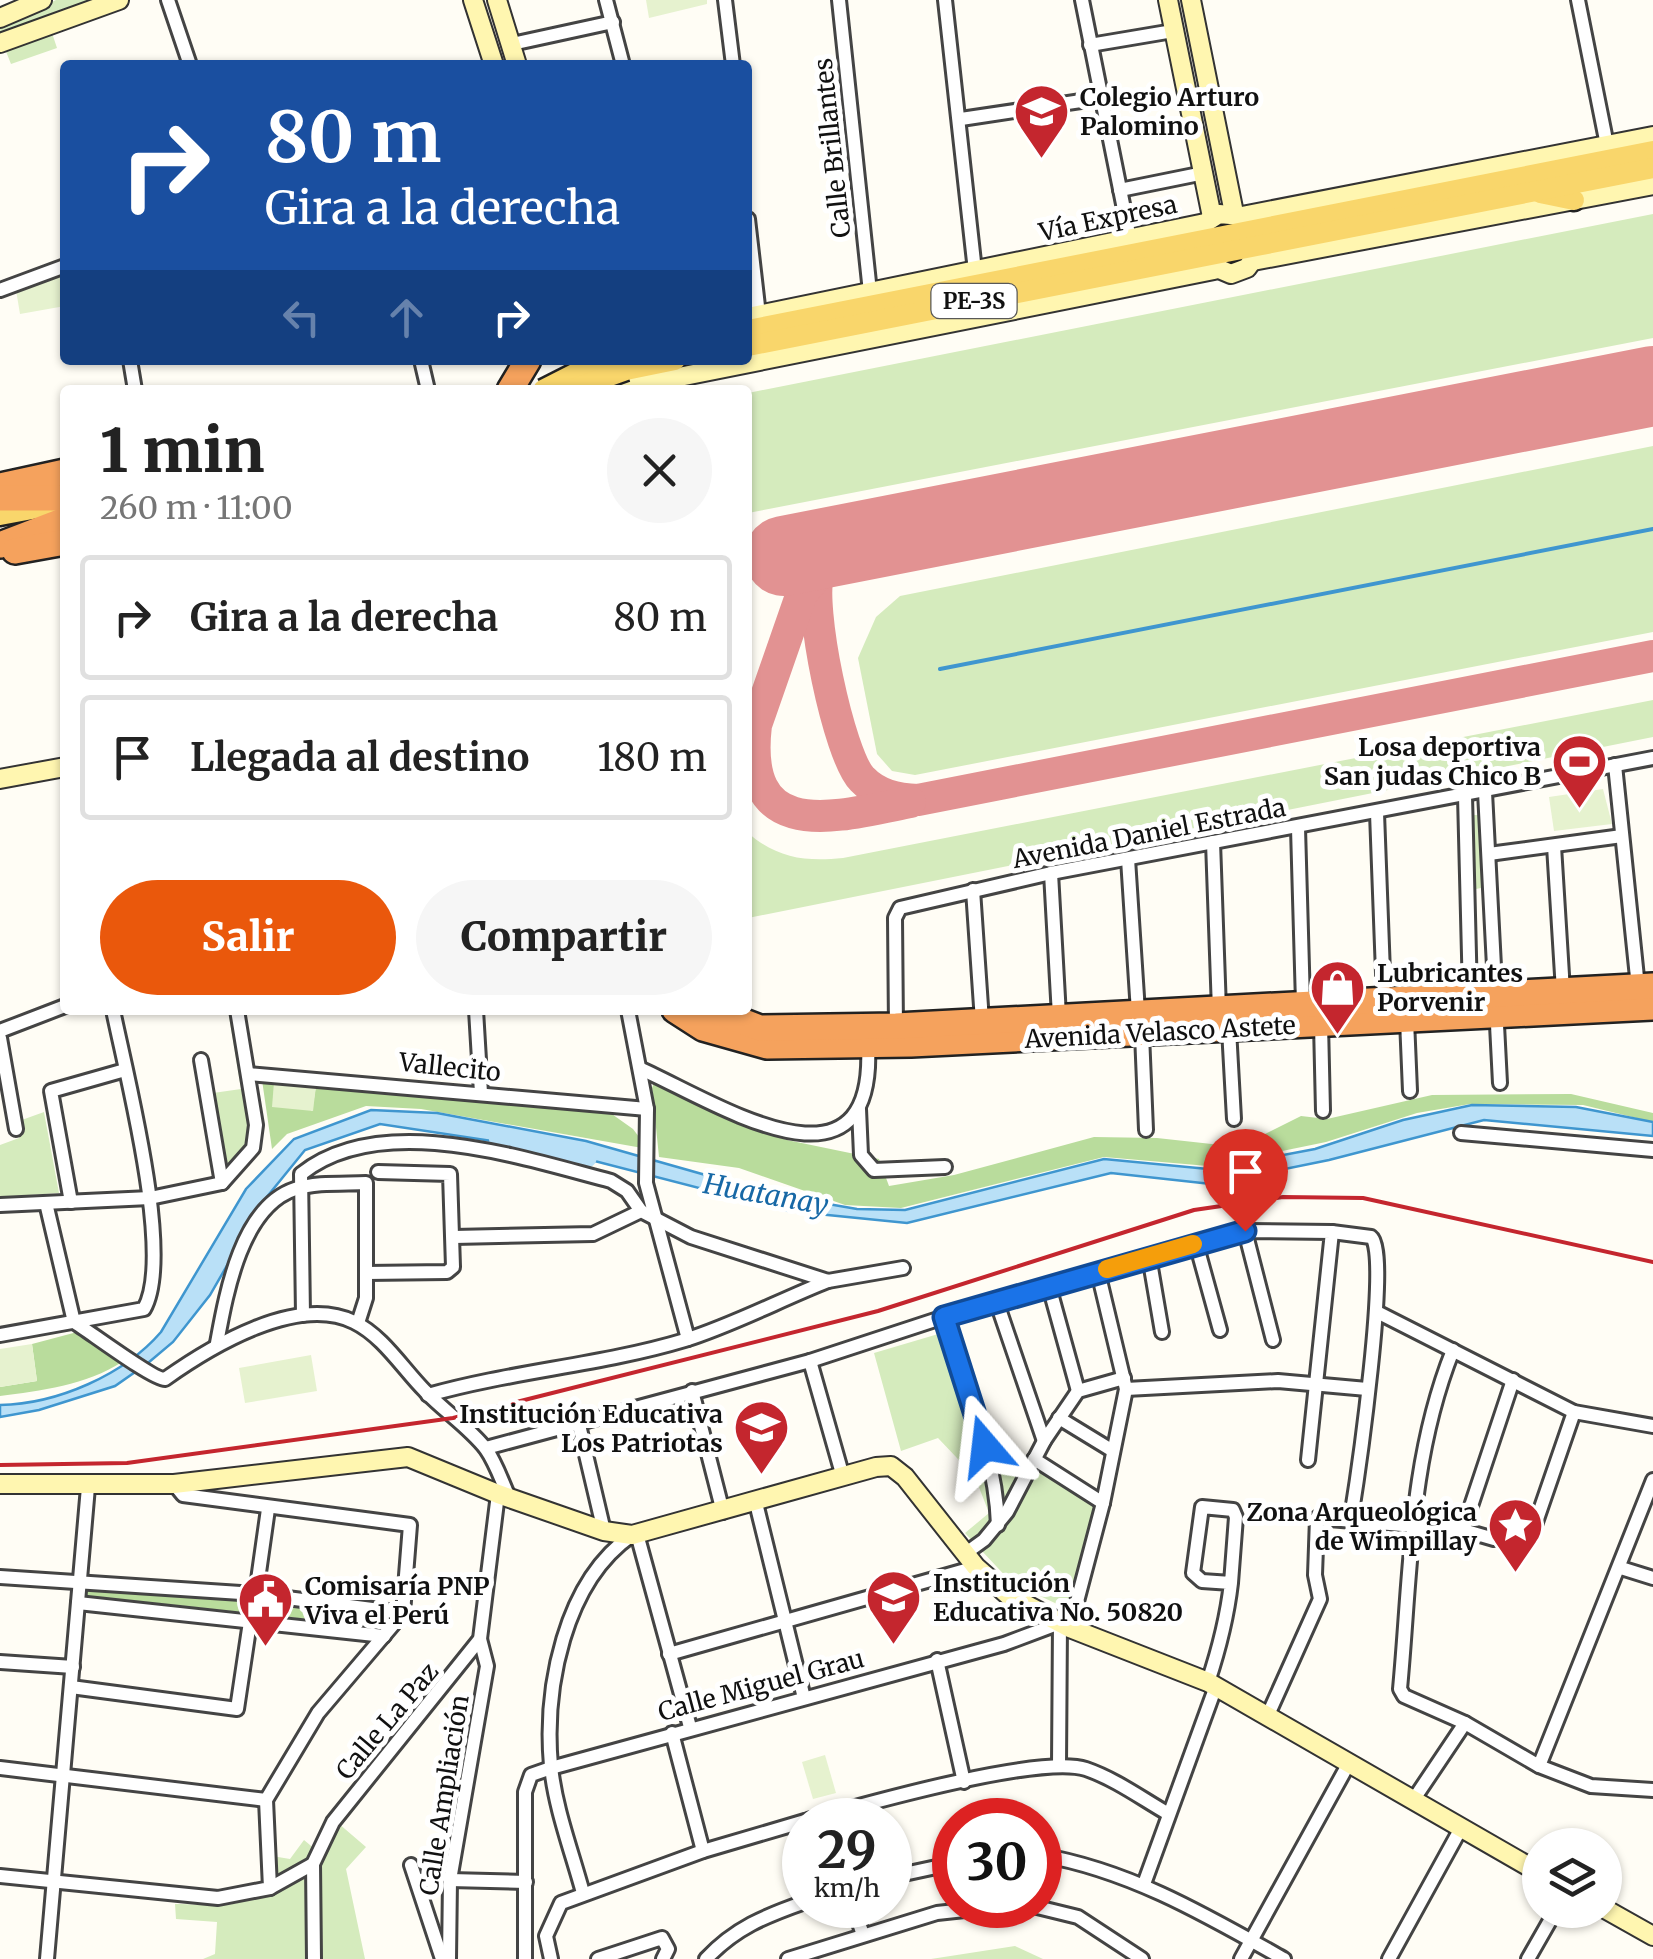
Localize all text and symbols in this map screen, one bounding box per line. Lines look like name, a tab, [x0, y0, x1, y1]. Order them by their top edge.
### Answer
street label: Calle Brillantes	[807, 57, 857, 239]
school or university icon: Colegio Arturo Palomino	[1011, 81, 1071, 160]
place label: Colegio Arturo Palomino	[1080, 81, 1259, 142]
text: 80 m	[265, 93, 441, 181]
icon: right	[100, 100, 230, 230]
text: Gira a la derecha	[265, 180, 620, 236]
street label: Vía Expresa	[1035, 188, 1180, 248]
road number: PE-3S	[932, 284, 1016, 318]
icon: left	[274, 290, 329, 345]
icon: ahead	[379, 290, 434, 345]
icon: right	[484, 290, 539, 345]
text: 1 min	[100, 413, 264, 488]
button: close	[607, 418, 712, 523]
text: 260 m · 11:00	[100, 488, 293, 528]
icon: right	[105, 590, 160, 645]
text: Gira a la derecha	[190, 594, 498, 641]
text: 80 m	[613, 594, 707, 641]
icon: arrive	[105, 730, 160, 785]
place label: Losa deportiva San judas Chico B	[1324, 731, 1541, 792]
sports icon: Losa deportiva San judas Chico B	[1550, 731, 1610, 810]
text: Llegada al destino	[190, 734, 529, 781]
text: 180 m	[597, 734, 707, 781]
street label: Avenida Daniel Estrada	[1009, 791, 1288, 875]
button: Salir	[100, 880, 396, 995]
button: Compartir	[416, 880, 712, 995]
shop icon: Lubricantes Porvenir	[1308, 957, 1368, 1036]
place label: Lubricantes Porvenir	[1377, 957, 1523, 1018]
street label: Avenida Velasco Astete	[1023, 1009, 1296, 1055]
street label: Vallecito	[397, 1046, 502, 1088]
pin	[1203, 1129, 1288, 1232]
icon: arrive	[1218, 1144, 1273, 1199]
water label: Huatanay	[700, 1165, 831, 1223]
position arrow	[933, 1394, 1037, 1498]
place label: Institución Educativa Los Patriotas	[459, 1398, 723, 1459]
school or university icon: Institución Educativa Los Patriotas	[732, 1398, 792, 1477]
place label: Zona Arqueológica de Wimpillay	[1246, 1496, 1477, 1557]
place icon: Zona Arqueológica de Wimpillay	[1486, 1496, 1546, 1575]
school or university icon: Institución Educativa No. 50820	[864, 1567, 924, 1646]
place label: Institución Educativa No. 50820	[933, 1567, 1183, 1628]
public building icon: Comisaría PNP Viva el Perú	[236, 1570, 296, 1649]
place label: Comisaría PNP Viva el Perú	[304, 1570, 490, 1631]
street label: Calle Miguel Grau	[654, 1642, 868, 1728]
street label: Calle La Paz	[329, 1656, 445, 1786]
street label: Calle Ampliación	[412, 1692, 476, 1898]
speed limit sign: 30	[932, 1798, 1062, 1928]
text: 29	[817, 1819, 877, 1882]
map controls	[1522, 1828, 1622, 1928]
button: layers	[1522, 1828, 1622, 1928]
text: km/h	[814, 1872, 880, 1904]

